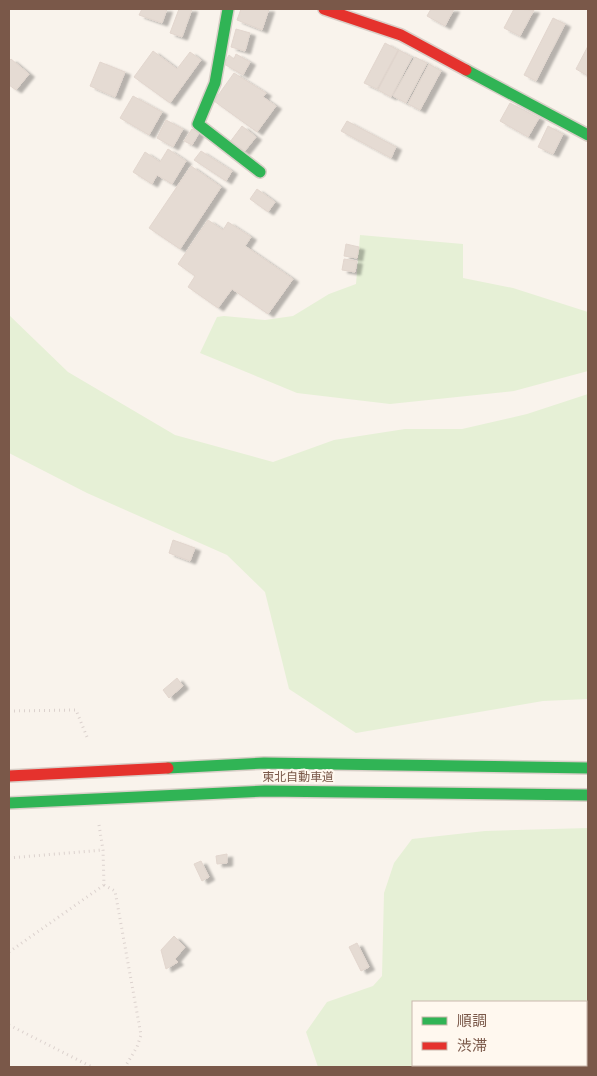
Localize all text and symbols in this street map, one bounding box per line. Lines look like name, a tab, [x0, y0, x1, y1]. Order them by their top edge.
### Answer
street label: 東北自動車道	[262, 770, 334, 784]
legend	[412, 1001, 587, 1066]
text: 順調	[457, 1012, 487, 1030]
text: 渋滞	[457, 1037, 487, 1055]

